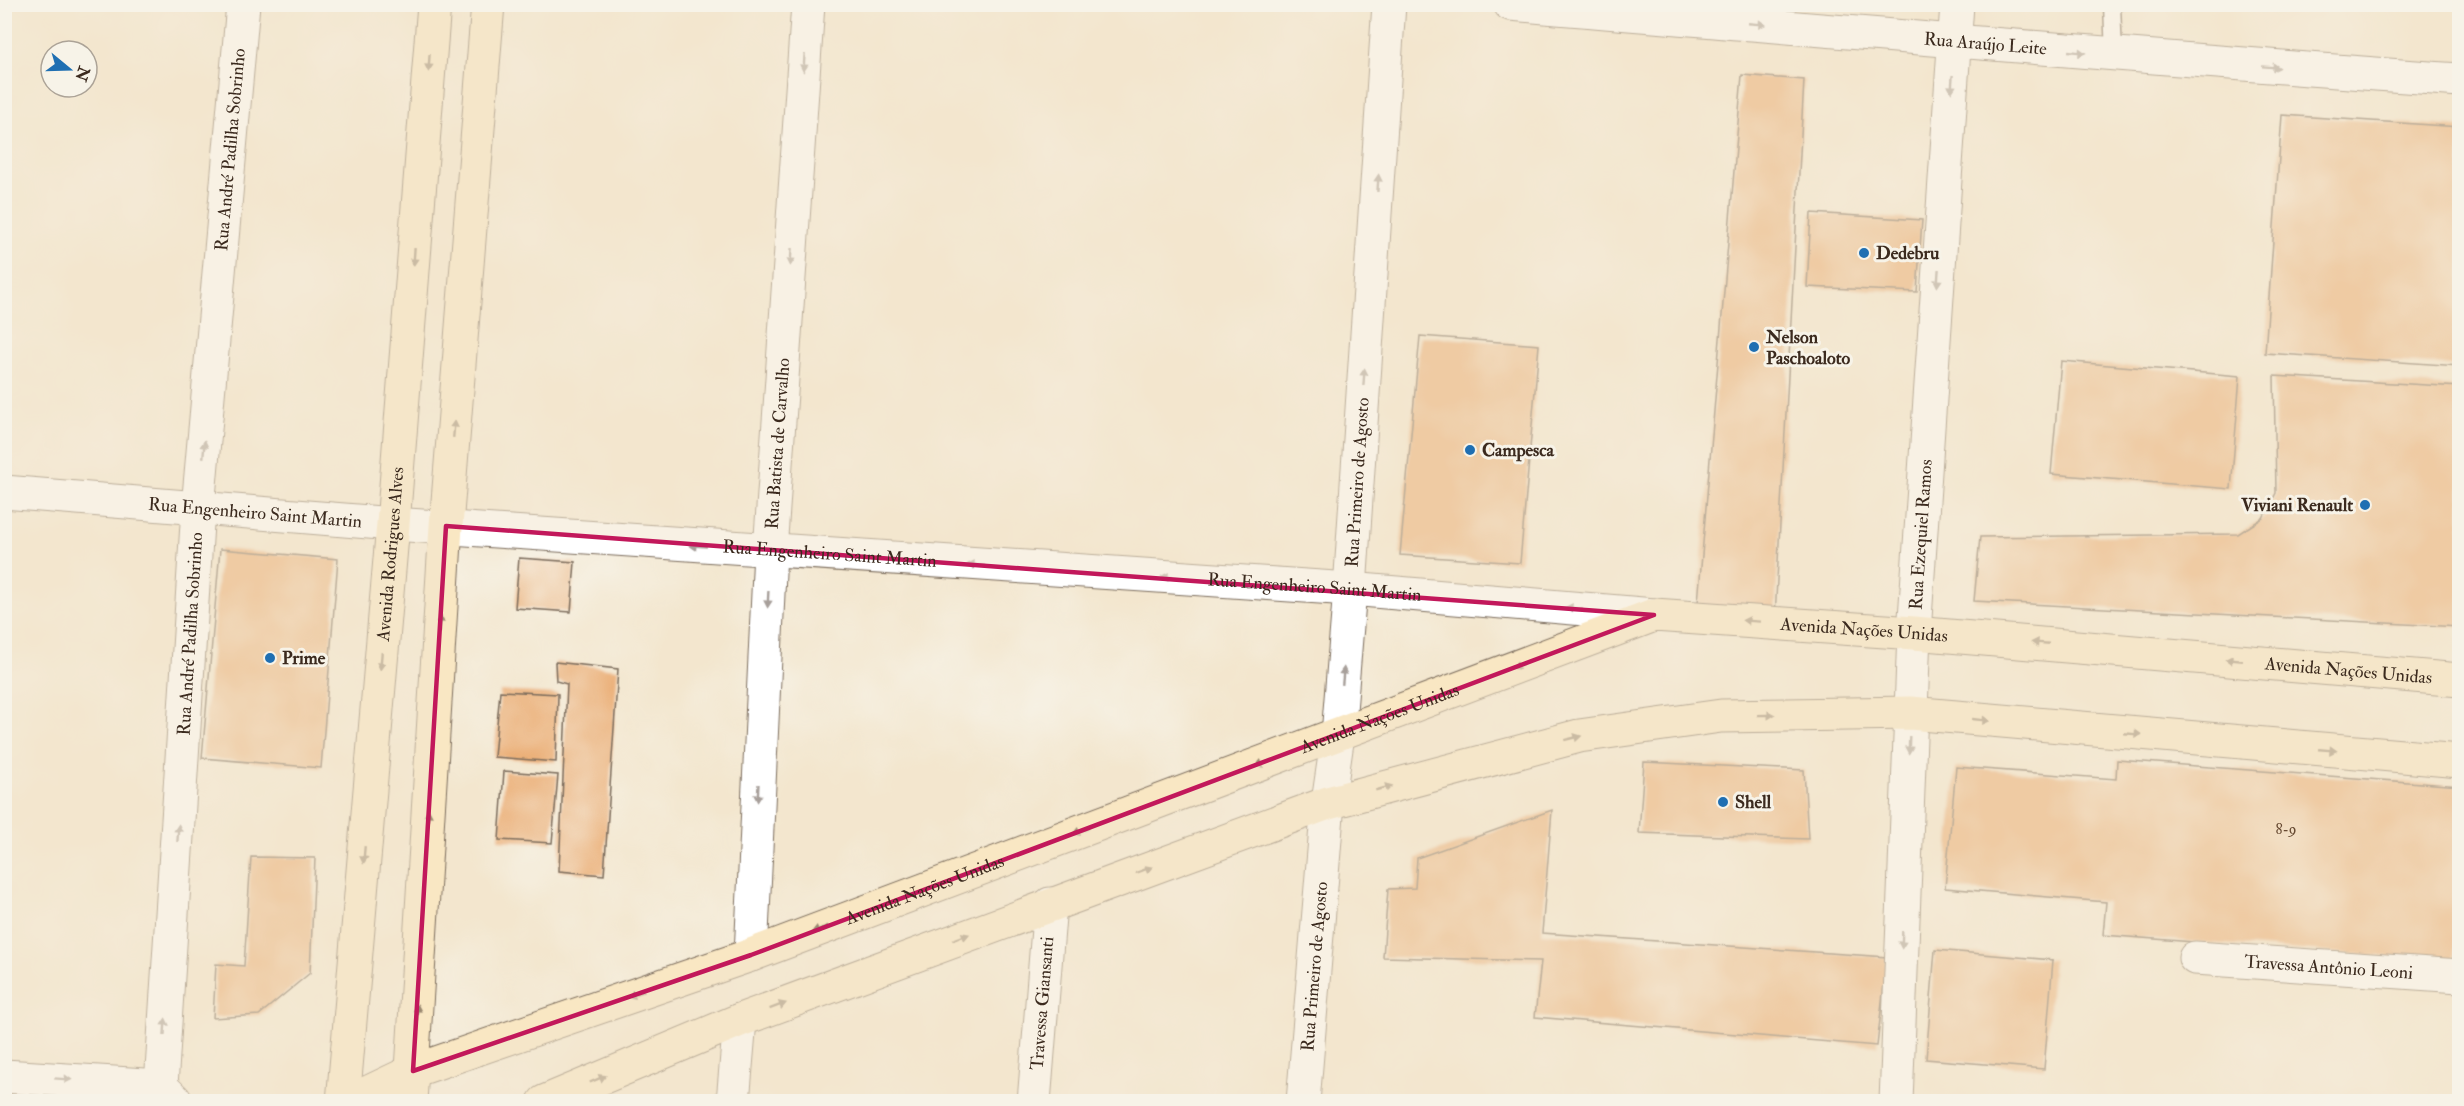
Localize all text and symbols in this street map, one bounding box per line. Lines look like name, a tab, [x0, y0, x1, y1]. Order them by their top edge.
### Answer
one-way arrow	[1747, 19, 1766, 29]
street label: Rua Araújo Leite	[1923, 27, 2048, 61]
north arrow	[39, 39, 99, 99]
street label: Rua André Padilha Sobrinho	[210, 47, 251, 252]
one-way arrow	[2067, 47, 2086, 57]
one-way arrow	[424, 53, 434, 72]
one-way arrow	[799, 53, 809, 72]
one-way arrow	[2261, 62, 2280, 72]
text: N	[70, 63, 94, 84]
one-way arrow	[1947, 74, 1956, 93]
one-way arrow	[1373, 173, 1382, 192]
place label: Dedebru	[1876, 242, 1940, 265]
marker: Dedebru	[1857, 246, 1871, 260]
one-way arrow	[409, 248, 419, 267]
one-way arrow	[786, 248, 795, 267]
one-way arrow	[1934, 269, 1943, 288]
place label: Nelson Paschoaloto	[1765, 326, 1850, 370]
marker: Nelson Paschoaloto	[1747, 340, 1761, 354]
street label: Rua Batista de Carvalho	[761, 357, 795, 530]
one-way arrow	[1360, 368, 1369, 387]
street label: Rua Primeiro de Agosto	[1340, 396, 1375, 568]
one-way arrow	[449, 420, 459, 439]
place label: Campesca	[1482, 439, 1554, 462]
one-way arrow	[199, 440, 208, 459]
marker: Campesca	[1463, 443, 1477, 457]
street label: Rua Ezequiel Ramos	[1905, 459, 1938, 611]
street label: Avenida Rodrigues Alves	[372, 466, 409, 643]
street label: Rua Engenheiro Saint Martin	[147, 493, 363, 533]
place label: Viviani Renault	[2240, 494, 2353, 517]
marker: Viviani Renault	[2358, 498, 2372, 512]
street label: Rua André Padilha Sobrinho	[172, 531, 208, 736]
street label: Rua Engenheiro Saint Martin	[722, 535, 937, 573]
one-way arrow	[688, 541, 707, 550]
one-way arrow	[966, 560, 985, 569]
street label: Rua Engenheiro Saint Martin	[1207, 568, 1422, 607]
one-way arrow	[1161, 573, 1180, 582]
one-way arrow	[763, 589, 772, 608]
one-way arrow	[1565, 603, 1584, 613]
street label: Avenida Nações Unidas	[1779, 613, 1949, 648]
one-way arrow	[435, 614, 445, 633]
one-way arrow	[1741, 617, 1760, 626]
one-way arrow	[2030, 639, 2049, 648]
place label: Prime	[282, 647, 326, 670]
marker: Prime	[263, 651, 277, 665]
one-way arrow	[376, 651, 386, 670]
street label: Avenida Nações Unidas	[2263, 652, 2433, 690]
one-way arrow	[2224, 655, 2243, 665]
one-way arrow	[1511, 661, 1529, 671]
one-way arrow	[1338, 667, 1348, 686]
street label: Avenida Nações Unidas	[1296, 678, 1462, 759]
one-way arrow	[1756, 710, 1775, 720]
one-way arrow	[1972, 715, 1991, 725]
one-way arrow	[2124, 729, 2143, 739]
one-way arrow	[1563, 733, 1582, 742]
one-way arrow	[1904, 736, 1913, 755]
one-way arrow	[2318, 746, 2337, 755]
one-way arrow	[1255, 758, 1273, 768]
one-way arrow	[1375, 783, 1393, 792]
one-way arrow	[754, 784, 763, 803]
place label: Shell	[1735, 791, 1772, 814]
marker: Shell	[1716, 795, 1730, 809]
one-way arrow	[424, 809, 433, 828]
house number: 8-9	[2275, 820, 2297, 839]
one-way arrow	[173, 823, 182, 842]
one-way arrow	[1072, 826, 1090, 836]
one-way arrow	[360, 846, 369, 865]
street label: Avenida Nações Unidas	[841, 850, 1007, 931]
one-way arrow	[1135, 864, 1153, 874]
street label: Rua Primeiro de Agosto	[1296, 880, 1333, 1052]
one-way arrow	[811, 925, 829, 934]
one-way arrow	[1897, 931, 1906, 950]
one-way arrow	[952, 932, 970, 942]
street label: Travessa Giansanti	[1026, 935, 1059, 1071]
street label: Travessa Antônio Leoni	[2244, 950, 2414, 985]
one-way arrow	[627, 990, 645, 1000]
one-way arrow	[770, 1000, 788, 1010]
one-way arrow	[412, 1003, 421, 1022]
one-way arrow	[160, 1018, 170, 1037]
one-way arrow	[589, 1074, 607, 1084]
one-way arrow	[53, 1075, 72, 1084]

